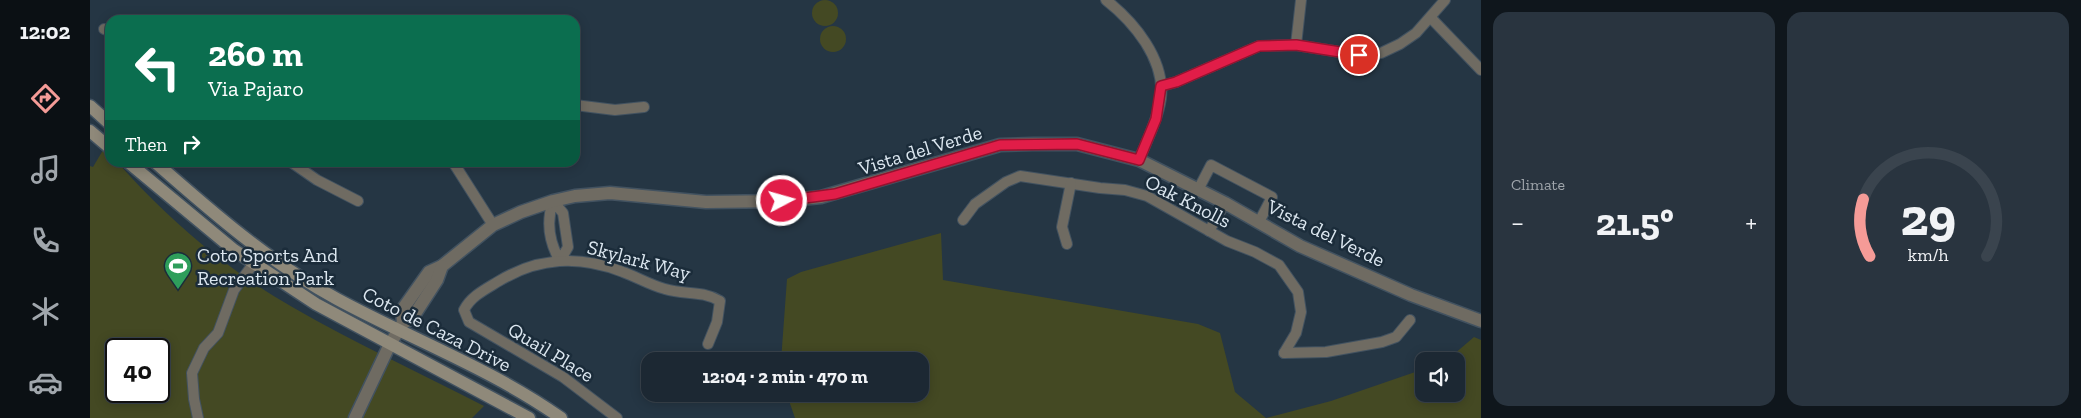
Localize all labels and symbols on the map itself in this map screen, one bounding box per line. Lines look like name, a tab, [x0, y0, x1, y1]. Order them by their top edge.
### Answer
pin	[1338, 34, 1380, 76]
street label: Vista del Verde	[854, 120, 985, 180]
street label: Oak Knolls	[1141, 169, 1235, 233]
position arrow	[755, 174, 807, 226]
street label: Vista del Verde	[1262, 194, 1389, 272]
street label: Skylark Way	[585, 235, 694, 285]
place label: Coto Sports And Recreation Park	[197, 243, 338, 290]
sports icon: Coto Sports And Recreation Park	[163, 251, 193, 290]
street label: Coto de Caza Drive	[359, 281, 515, 377]
street label: Quail Place	[504, 317, 598, 387]
speed limit sign: 40	[105, 338, 170, 403]

